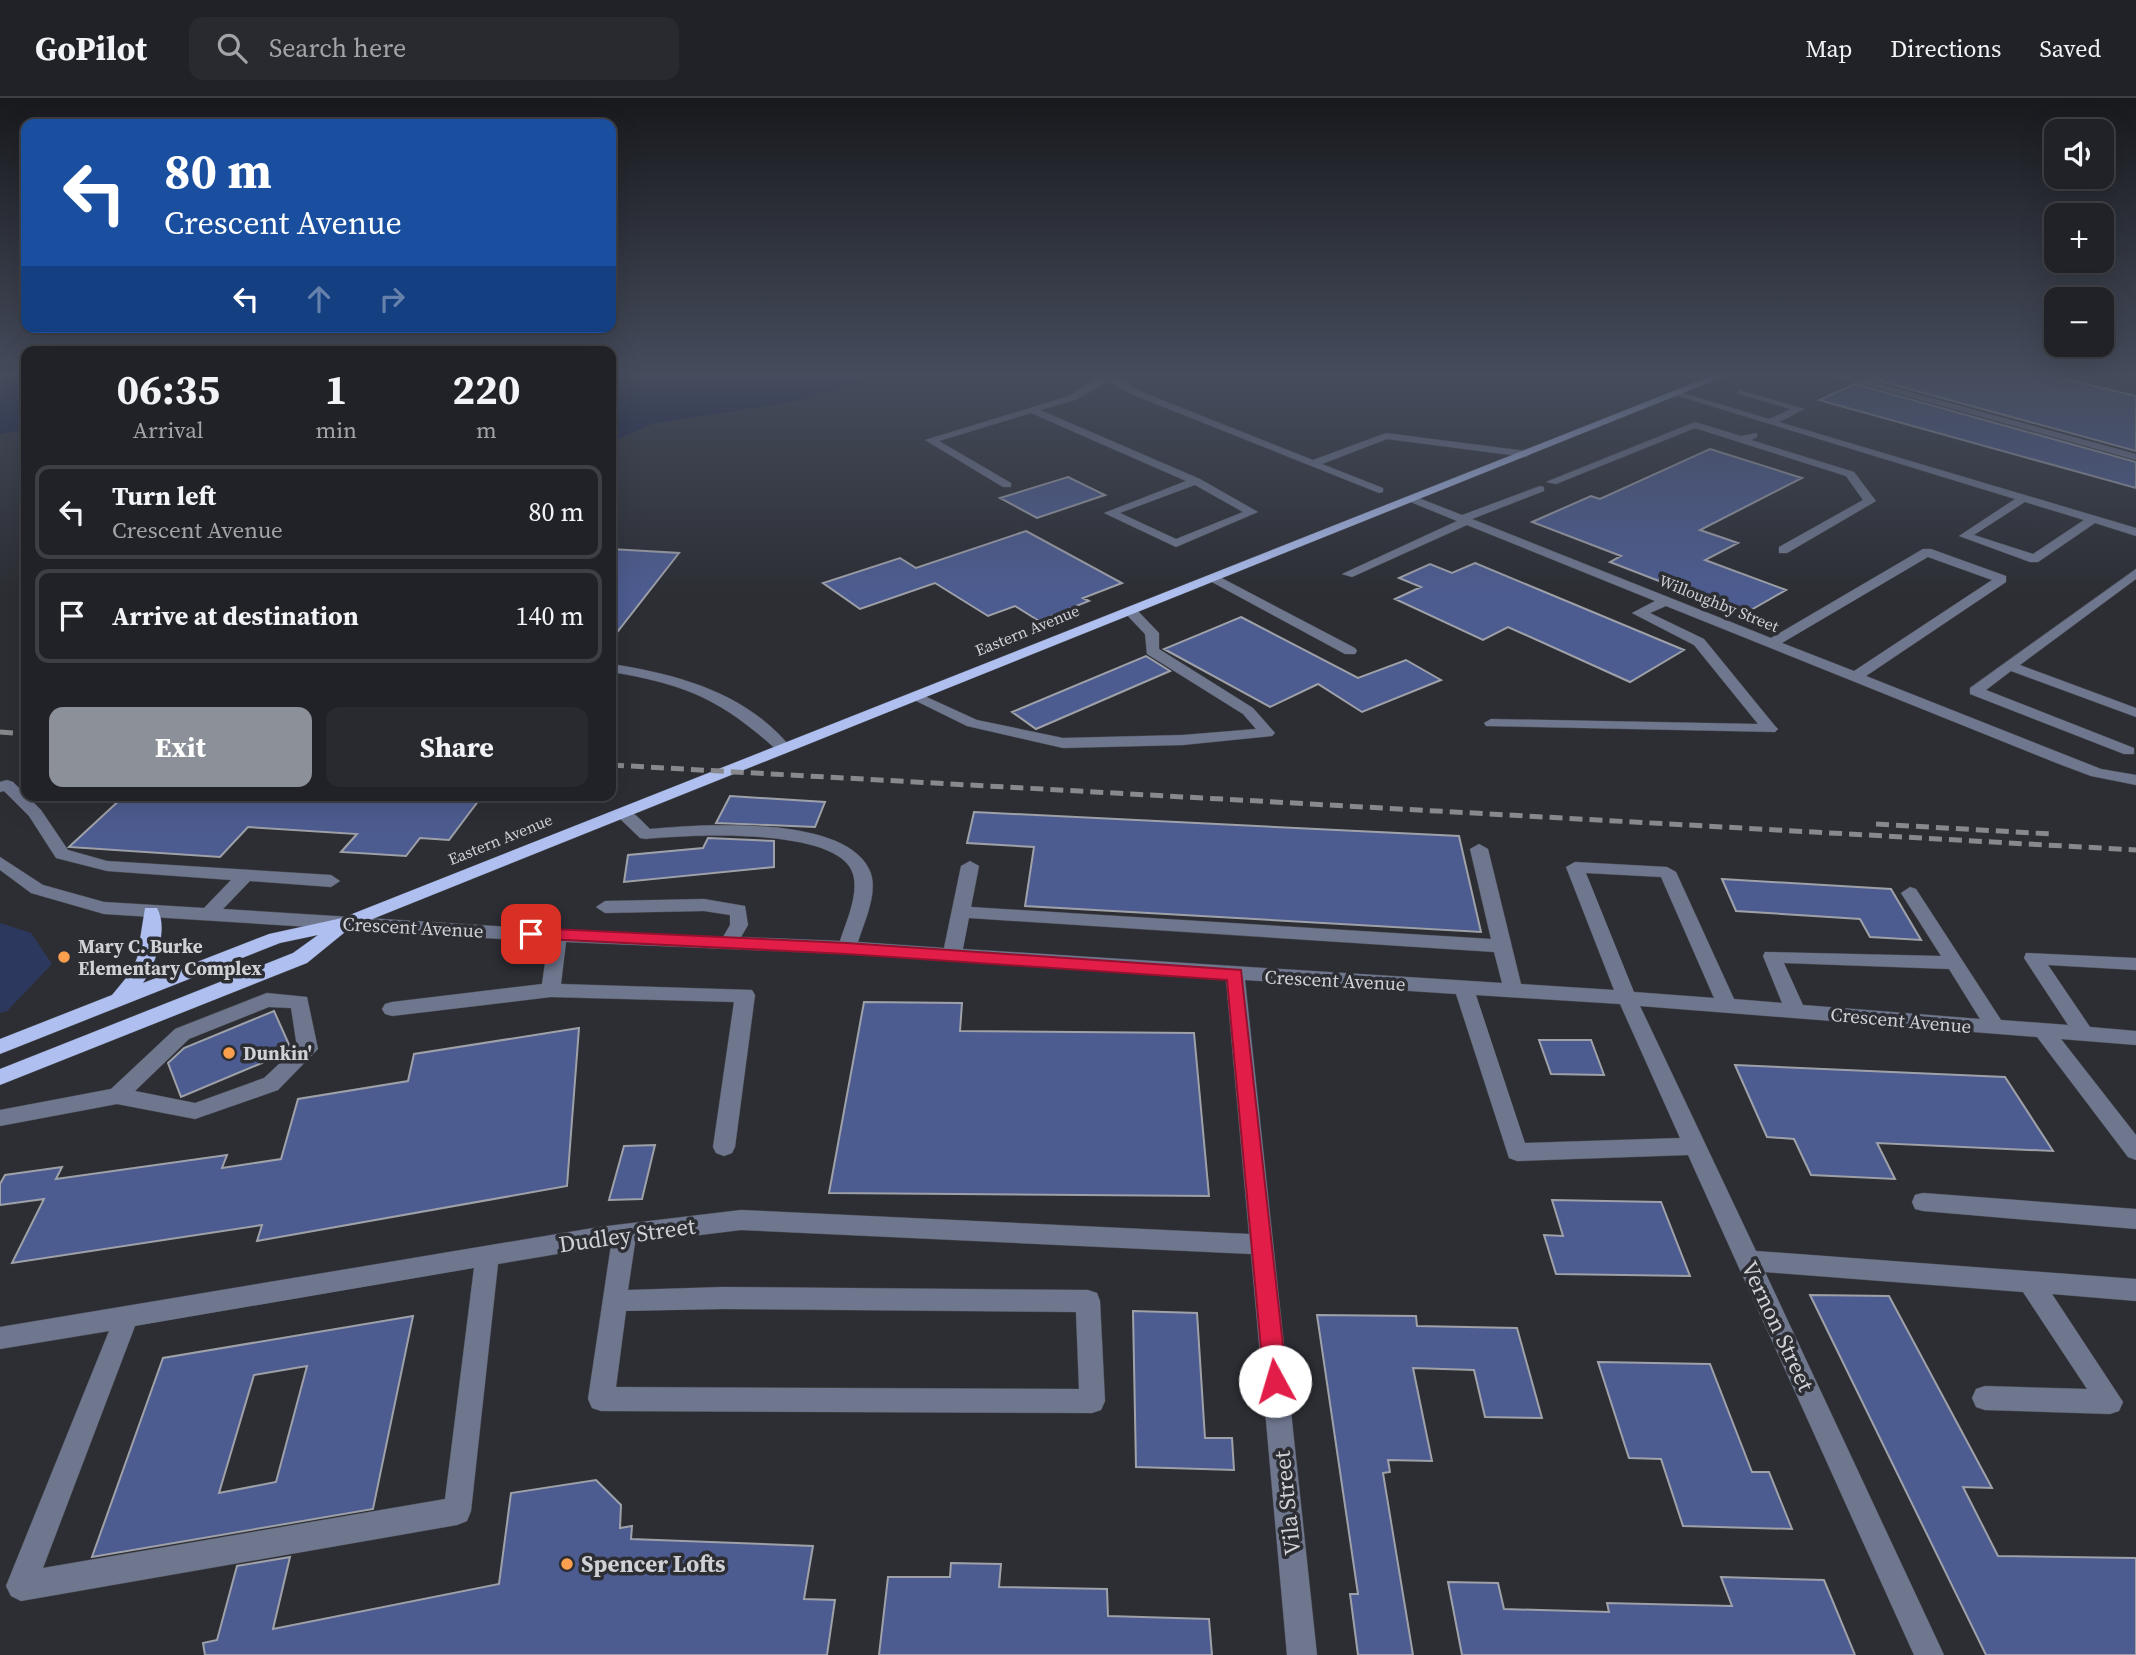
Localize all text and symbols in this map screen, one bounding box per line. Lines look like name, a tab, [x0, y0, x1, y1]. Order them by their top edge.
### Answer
search box	[189, 17, 679, 80]
text: GoPilot	[35, 26, 147, 71]
icon: search	[213, 29, 251, 67]
text: Search here	[269, 30, 406, 66]
text: Map	[1805, 32, 1852, 65]
text: Directions	[1890, 32, 2001, 65]
text: Saved	[2039, 32, 2101, 65]
map controls	[2044, 119, 2114, 357]
button: sound	[2044, 119, 2114, 189]
text: 80 m	[164, 137, 272, 204]
icon: left	[49, 147, 140, 238]
text: Crescent Avenue	[164, 201, 402, 245]
button: +	[2044, 203, 2114, 273]
icon: left	[227, 280, 265, 318]
icon: ahead	[300, 280, 338, 318]
icon: right	[373, 280, 411, 318]
button: −	[2044, 287, 2114, 357]
text: 06:35	[116, 360, 220, 418]
text: 1	[325, 360, 348, 418]
text: 220	[452, 360, 521, 418]
text: Arrival	[133, 414, 204, 446]
text: min	[315, 414, 357, 446]
text: m	[476, 414, 497, 446]
text: Turn left	[112, 478, 216, 514]
icon: left	[53, 493, 91, 531]
text: 80 m	[529, 494, 584, 530]
text: Crescent Avenue	[112, 514, 283, 546]
street label: Willoughby Street	[1656, 569, 1783, 637]
icon: arrive	[53, 597, 91, 635]
text: Arrive at destination	[112, 598, 359, 634]
text: 140 m	[516, 598, 584, 634]
street label: Eastern Avenue	[972, 599, 1082, 661]
button: Exit	[49, 707, 312, 787]
button: Share	[326, 707, 588, 787]
street label: Eastern Avenue	[445, 808, 555, 870]
pin	[501, 904, 561, 964]
street label: Crescent Avenue	[342, 910, 484, 944]
icon: arrive	[512, 915, 550, 953]
place label: Mary C. Burke Elementary Complex	[78, 933, 262, 981]
marker: Mary C. Burke Elementary Complex	[56, 949, 72, 965]
street label: Crescent Avenue	[1264, 963, 1406, 997]
street label: Crescent Avenue	[1830, 1001, 1972, 1039]
place label: Dunkin'	[243, 1040, 312, 1066]
marker: Dunkin'	[221, 1045, 237, 1061]
street label: Dudley Street	[557, 1210, 698, 1260]
street label: Vernon Street	[1734, 1255, 1822, 1397]
position arrow	[1238, 1344, 1312, 1418]
street label: Vila Street	[1266, 1449, 1308, 1557]
place label: Spencer Lofts	[581, 1548, 725, 1580]
marker: Spencer Lofts	[559, 1556, 575, 1572]

